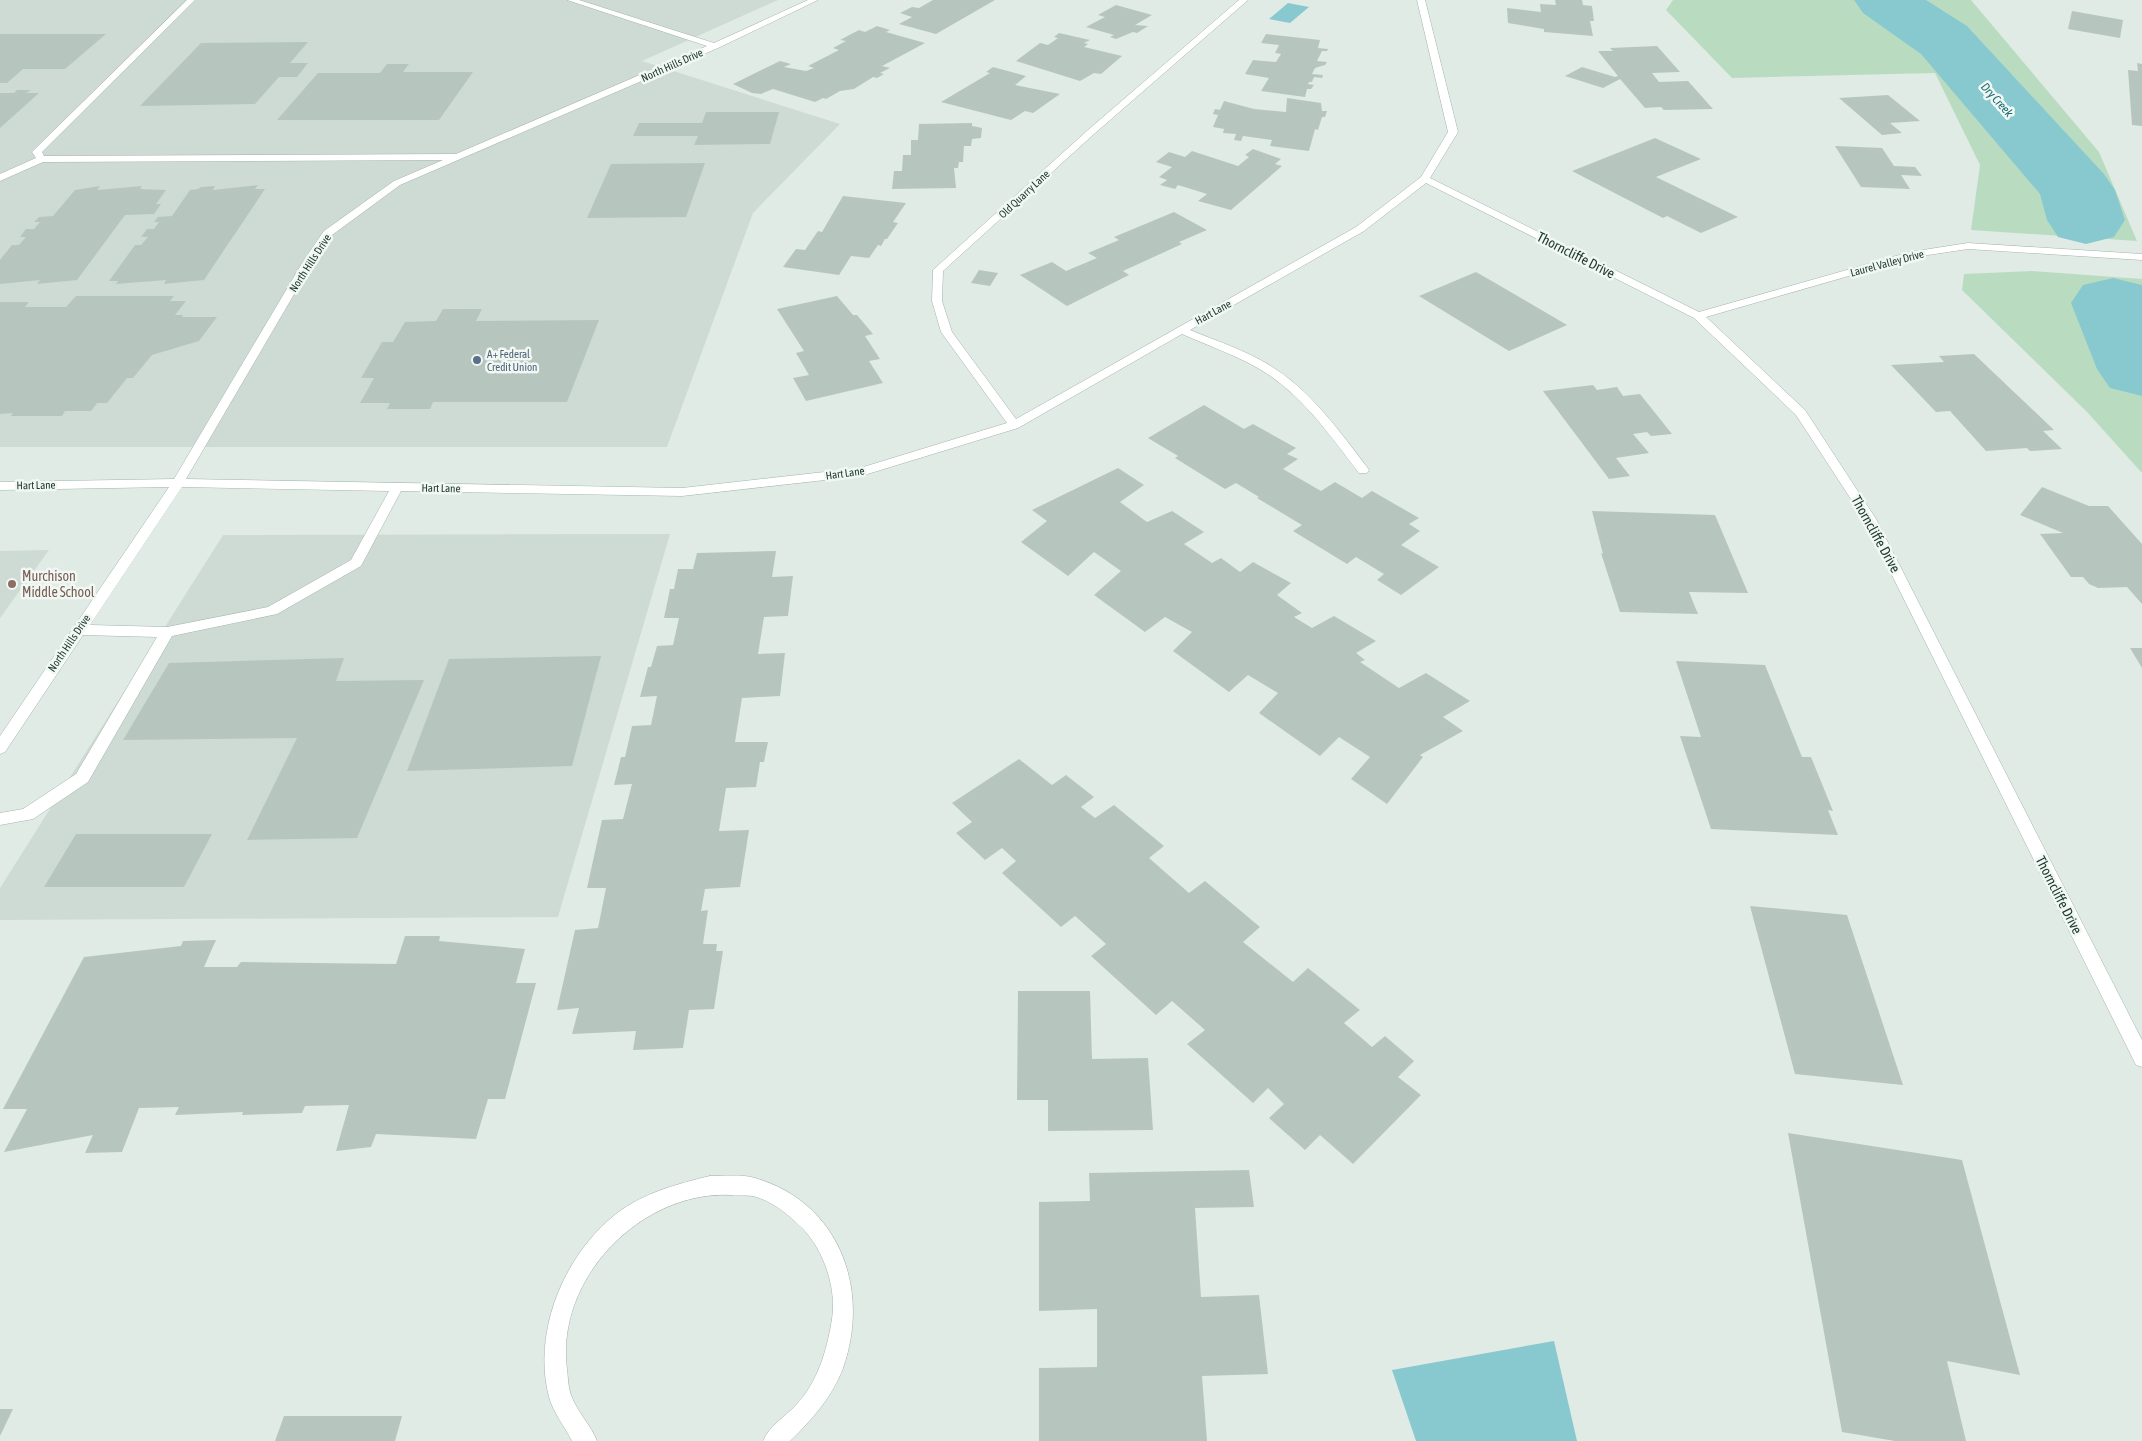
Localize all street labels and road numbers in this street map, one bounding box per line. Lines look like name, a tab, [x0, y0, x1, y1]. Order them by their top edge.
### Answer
street label: North Hills Drive	[639, 46, 705, 84]
street label: Old Quarry Lane	[996, 167, 1052, 221]
street label: Thorncliffe Drive	[1534, 229, 1618, 281]
street label: North Hills Drive	[287, 232, 333, 294]
street label: Laurel Valley Drive	[1849, 247, 1925, 279]
street label: Hart Lane	[1193, 297, 1233, 327]
street label: Hart Lane	[825, 464, 865, 482]
street label: Hart Lane	[16, 479, 56, 491]
street label: Hart Lane	[421, 482, 461, 494]
street label: Thorncliffe Drive	[1848, 493, 1904, 575]
street label: North Hills Drive	[45, 612, 93, 674]
street label: Thorncliffe Drive	[2033, 853, 2085, 937]

